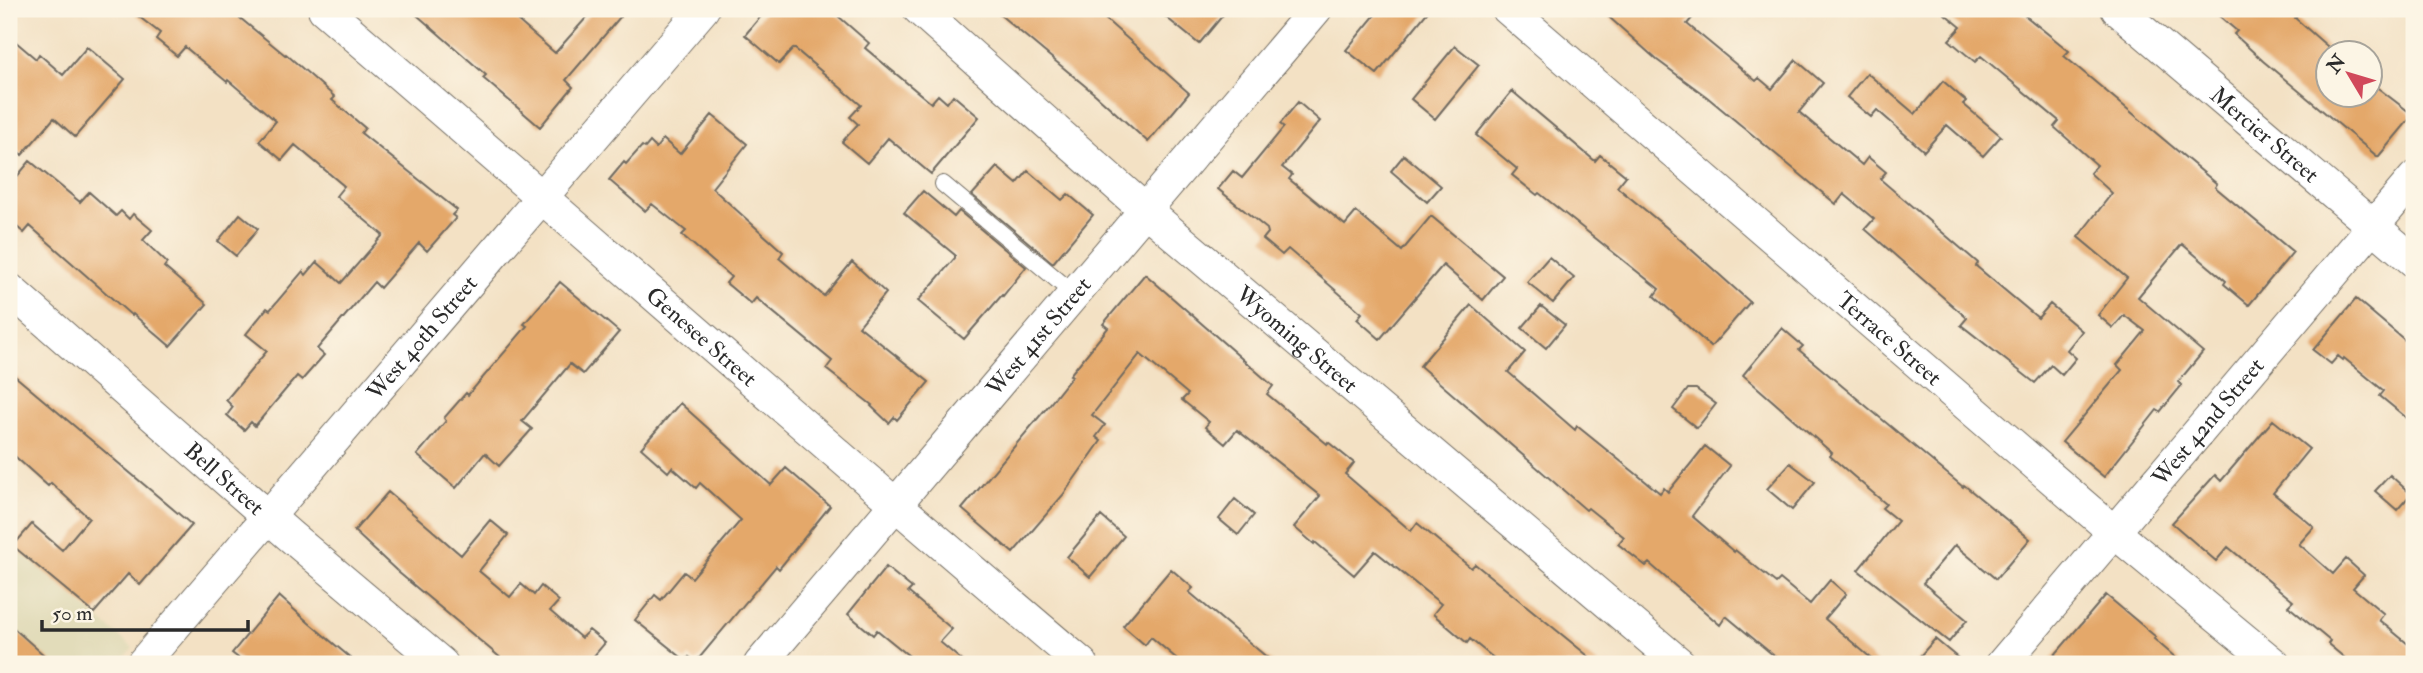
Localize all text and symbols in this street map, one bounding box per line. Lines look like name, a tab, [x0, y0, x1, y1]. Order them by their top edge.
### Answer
north arrow	[2314, 38, 2384, 108]
text: N	[2321, 49, 2352, 79]
street label: Mercier Street	[2205, 80, 2325, 189]
street label: West 40th Street	[360, 269, 483, 407]
street label: West 41st Street	[979, 271, 1097, 403]
street label: Wyoming Street	[1229, 279, 1364, 399]
street label: Genesee Street	[640, 280, 763, 393]
street label: Terrace Street	[1831, 285, 1948, 392]
street label: West 42nd Street	[2145, 352, 2270, 492]
street label: Bell Street	[179, 436, 271, 521]
scale bar	[42, 589, 248, 633]
text: 50 m	[52, 600, 93, 627]

